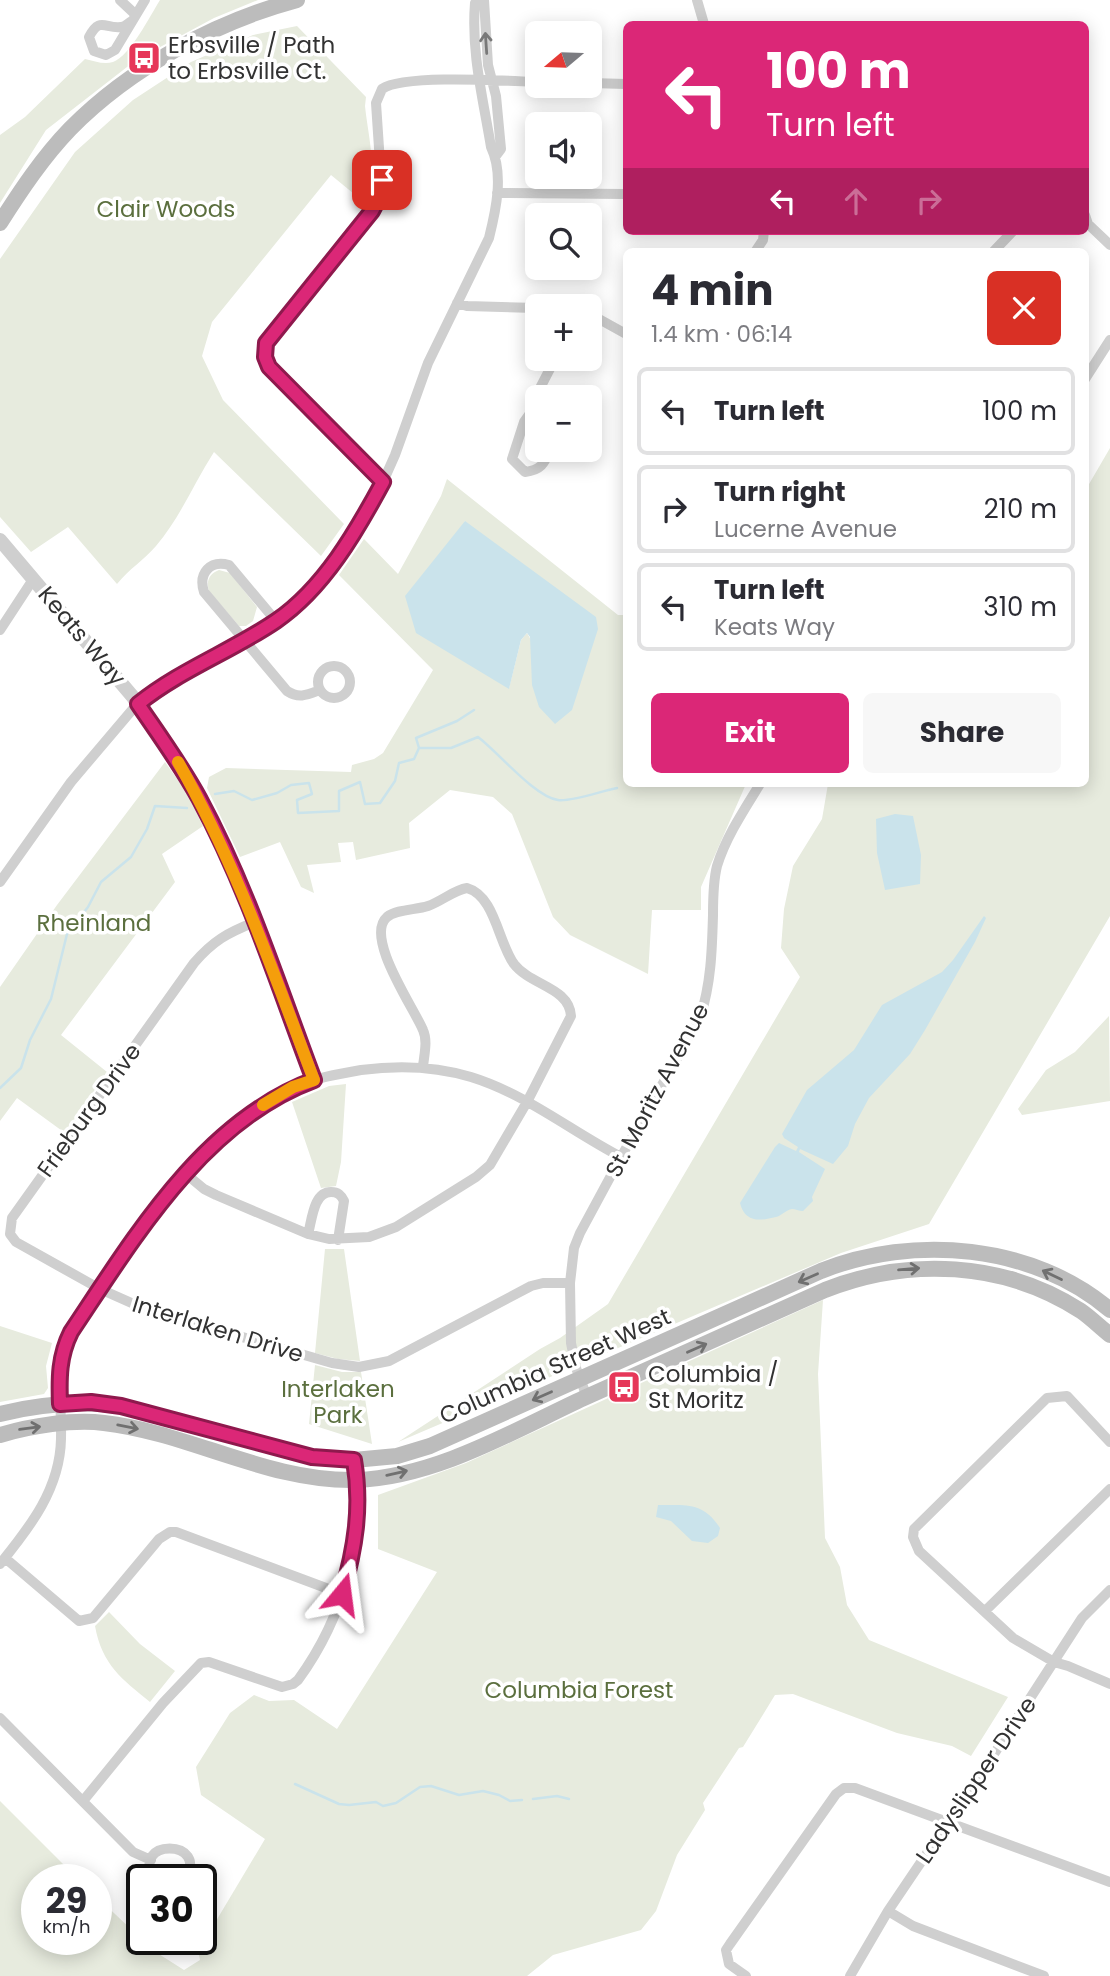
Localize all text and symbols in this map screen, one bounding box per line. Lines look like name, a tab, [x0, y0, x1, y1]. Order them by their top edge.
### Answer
north arrow	[525, 21, 602, 98]
map controls	[525, 21, 602, 462]
place label: Erbsville / Path to Erbsville Ct.	[168, 29, 335, 87]
one-way arrow	[479, 32, 492, 55]
text: 100 m	[766, 37, 911, 105]
bus stop icon: Erbsville / Path to Erbsville Ct.	[125, 39, 163, 77]
icon: left	[651, 49, 742, 140]
text: Turn left	[766, 102, 895, 147]
button: sound	[525, 112, 602, 189]
pin	[352, 150, 412, 210]
icon: arrive	[363, 161, 401, 199]
icon: left	[764, 182, 802, 220]
icon: ahead	[837, 182, 875, 220]
icon: right	[910, 182, 948, 220]
park label: Clair Woods	[97, 193, 235, 225]
button: search	[525, 203, 602, 280]
text: 4 min	[651, 261, 774, 320]
button: close	[987, 271, 1061, 345]
button: +	[525, 294, 602, 371]
text: 1.4 km · 06:14	[651, 318, 792, 350]
button: −	[525, 385, 602, 462]
icon: left	[655, 392, 693, 430]
text: Turn left	[714, 393, 825, 429]
text: 100 m	[982, 393, 1057, 429]
text: Turn right	[714, 474, 846, 510]
icon: right	[655, 490, 693, 528]
text: 210 m	[984, 491, 1057, 527]
text: Lucerne Avenue	[714, 513, 897, 545]
text: Turn left	[714, 572, 825, 608]
street label: Keats Way	[31, 579, 133, 693]
icon: left	[655, 588, 693, 626]
text: 310 m	[983, 589, 1057, 625]
text: Keats Way	[714, 611, 835, 643]
button: Exit	[651, 693, 849, 773]
button: Share	[863, 693, 1061, 773]
park label: Rheinland	[37, 907, 151, 939]
street label: St. Moritz Avenue	[598, 997, 716, 1183]
street label: Frieburg Drive	[30, 1037, 148, 1183]
one-way arrow	[897, 1262, 920, 1275]
one-way arrow	[1042, 1267, 1063, 1281]
one-way arrow	[798, 1272, 819, 1285]
street label: Interlaken Drive	[128, 1288, 308, 1370]
street label: Columbia Street West	[434, 1301, 676, 1431]
one-way arrow	[686, 1341, 707, 1354]
place label: Columbia / St Moritz	[648, 1358, 778, 1416]
bus stop icon: Columbia / St Moritz	[605, 1368, 643, 1406]
park label: Interlaken Park	[281, 1373, 395, 1431]
one-way arrow	[532, 1390, 553, 1403]
one-way arrow	[116, 1420, 139, 1434]
one-way arrow	[18, 1421, 41, 1434]
one-way arrow	[385, 1466, 408, 1479]
position arrow	[305, 1557, 379, 1631]
park label: Columbia Forest	[485, 1674, 673, 1706]
street label: Ladyslipper Drive	[908, 1690, 1044, 1870]
speed limit sign: 30	[126, 1864, 217, 1955]
text: 29	[46, 1876, 87, 1925]
text: km/h	[43, 1914, 90, 1939]

